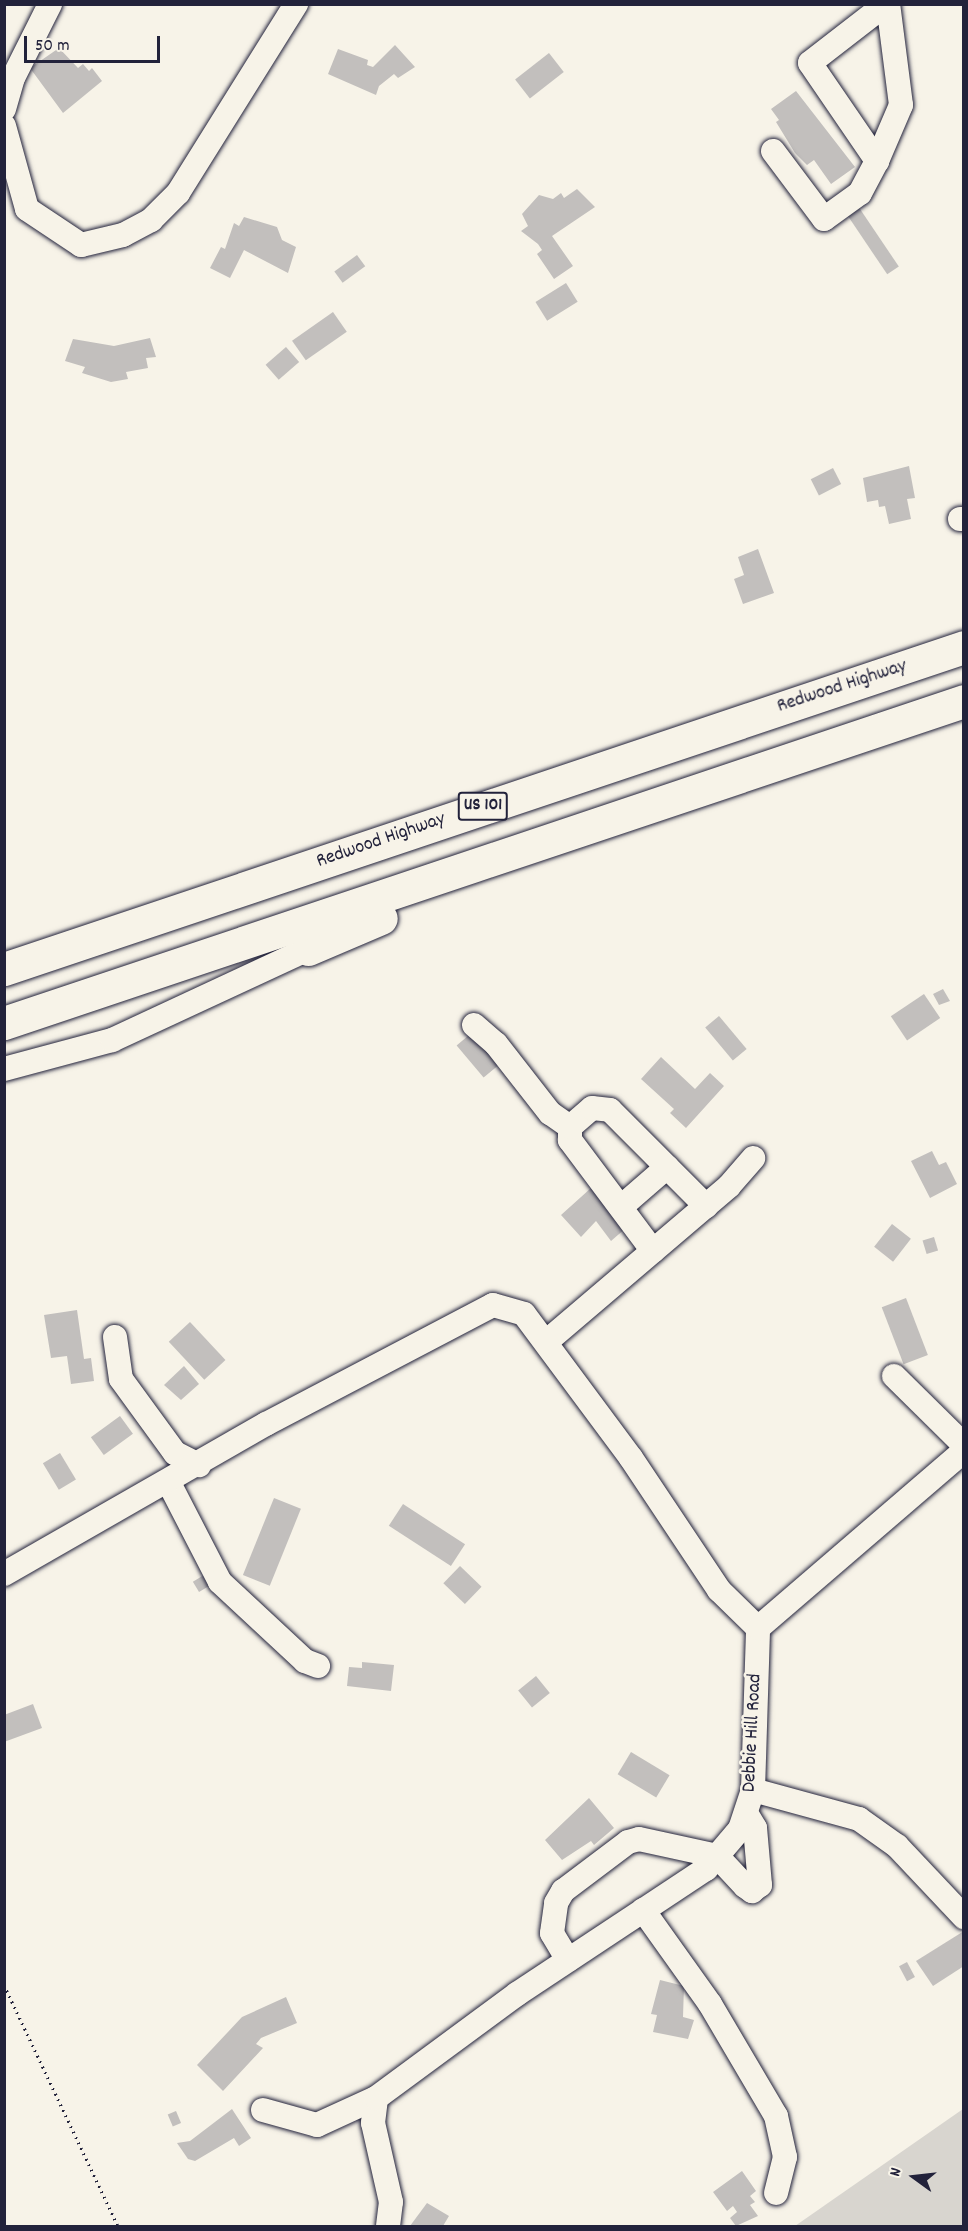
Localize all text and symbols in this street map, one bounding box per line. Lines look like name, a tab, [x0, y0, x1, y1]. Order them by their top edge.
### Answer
scale bar	[27, 24, 164, 62]
text: 50 m	[35, 34, 70, 59]
street label: Redwood Highway	[774, 655, 910, 719]
road number: US 101	[458, 791, 508, 821]
street label: Redwood Highway	[313, 808, 449, 874]
street label: Debbie Hill Road	[738, 1673, 768, 1793]
north arrow	[884, 2147, 944, 2207]
text: N	[884, 2165, 908, 2179]

